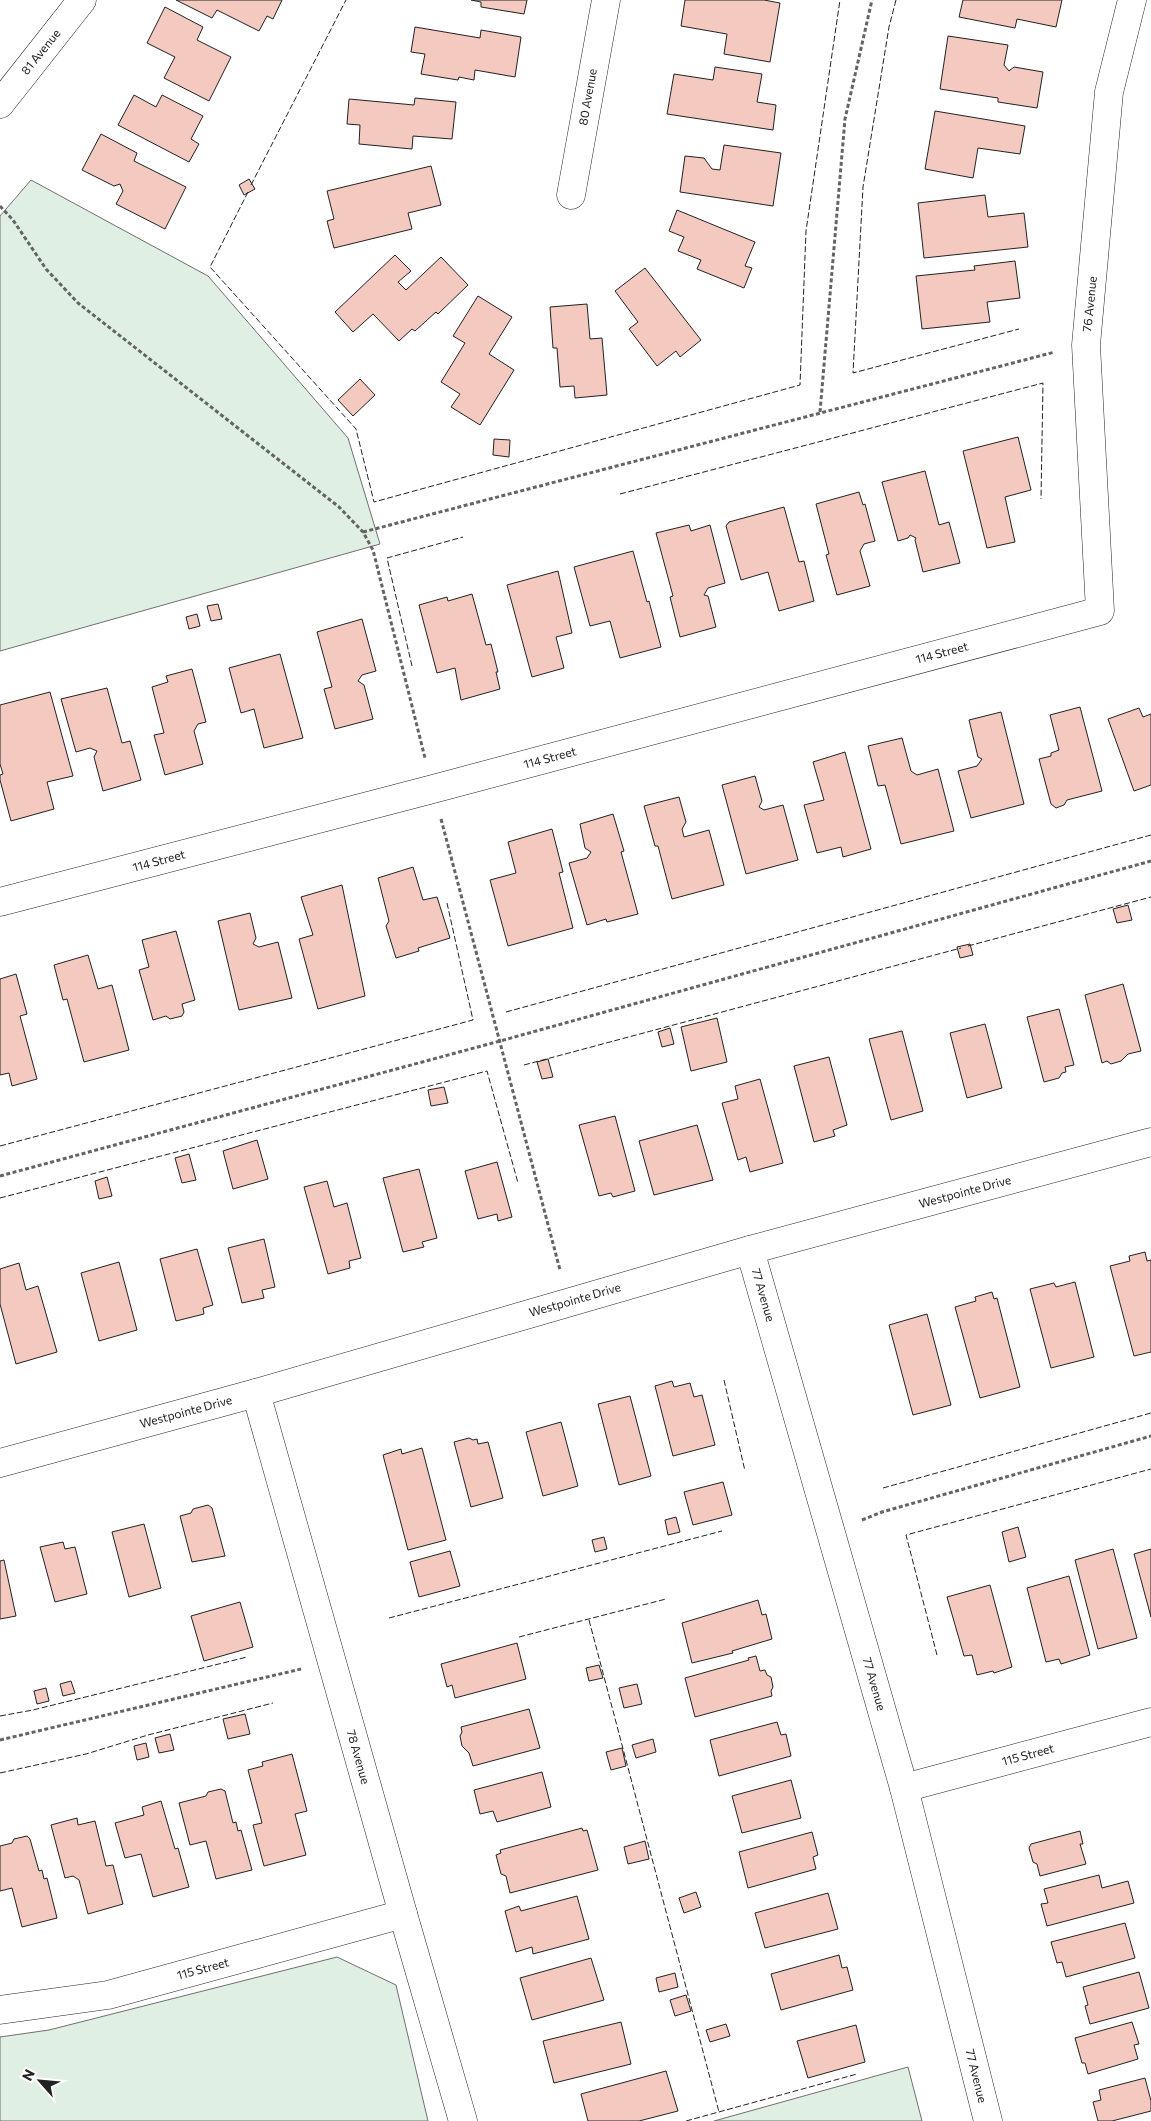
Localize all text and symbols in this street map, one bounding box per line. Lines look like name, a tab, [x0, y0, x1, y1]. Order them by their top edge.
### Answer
street label: 81 Avenue	[18, 26, 63, 77]
street label: 80 Avenue	[575, 67, 599, 126]
street label: 76 Avenue	[1079, 275, 1099, 332]
street label: 114 Street	[914, 638, 970, 666]
street label: 114 Street	[522, 743, 578, 771]
street label: 114 Street	[131, 846, 187, 874]
street label: Westpointe Drive	[917, 1172, 1012, 1210]
street label: 77 Avenue	[750, 1266, 778, 1323]
street label: Westpointe Drive	[527, 1279, 622, 1319]
street label: Westpointe Drive	[138, 1392, 233, 1430]
street label: 77 Avenue	[861, 1655, 889, 1712]
street label: 78 Avenue	[345, 1728, 373, 1786]
street label: 115 Street	[1000, 1740, 1055, 1768]
street label: 115 Street	[175, 1954, 230, 1982]
street label: 77 Avenue	[964, 2047, 990, 2104]
north arrow	[15, 2056, 65, 2106]
text: N	[18, 2066, 38, 2083]

